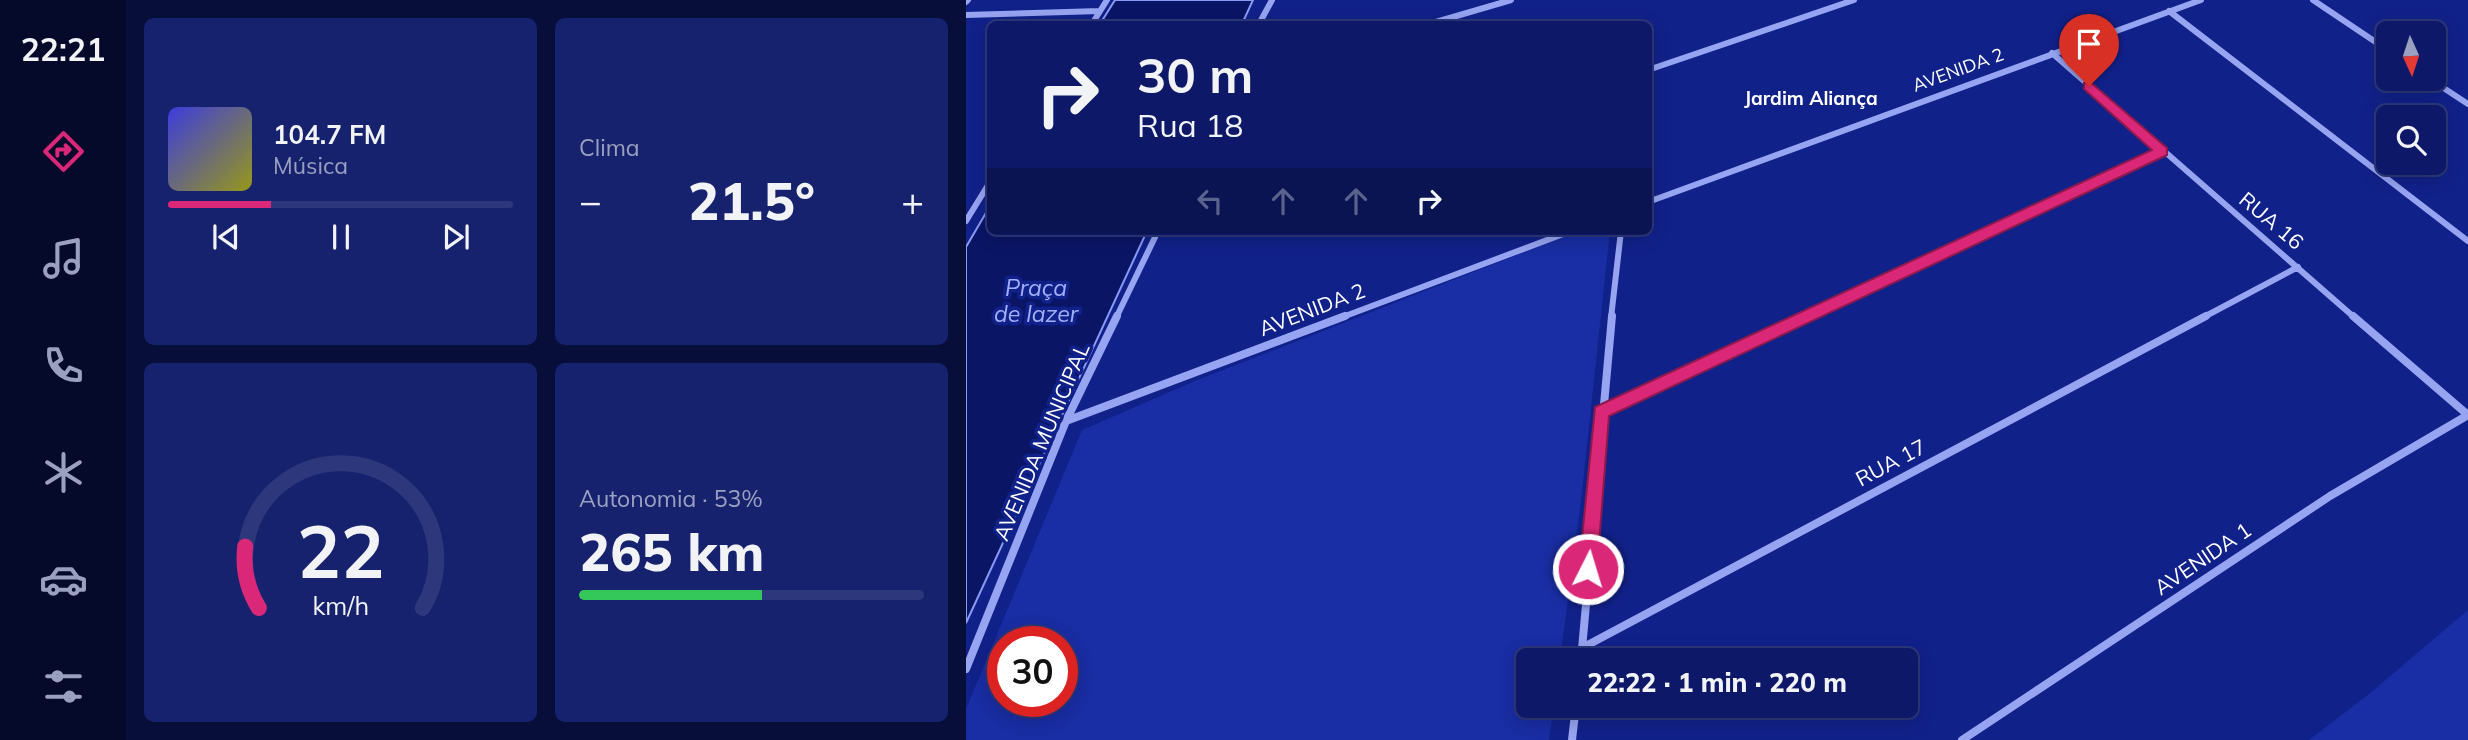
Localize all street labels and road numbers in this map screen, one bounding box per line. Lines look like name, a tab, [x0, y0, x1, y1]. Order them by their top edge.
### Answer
street label: AVENIDA 2	[1909, 42, 2007, 97]
street label: RUA 16	[2234, 186, 2309, 255]
street label: AVENIDA 2	[1255, 277, 1368, 341]
street label: AVENIDA MUNICIPAL	[988, 338, 1095, 544]
street label: RUA 17	[1851, 433, 1930, 491]
street label: AVENIDA 1	[2149, 516, 2256, 600]

